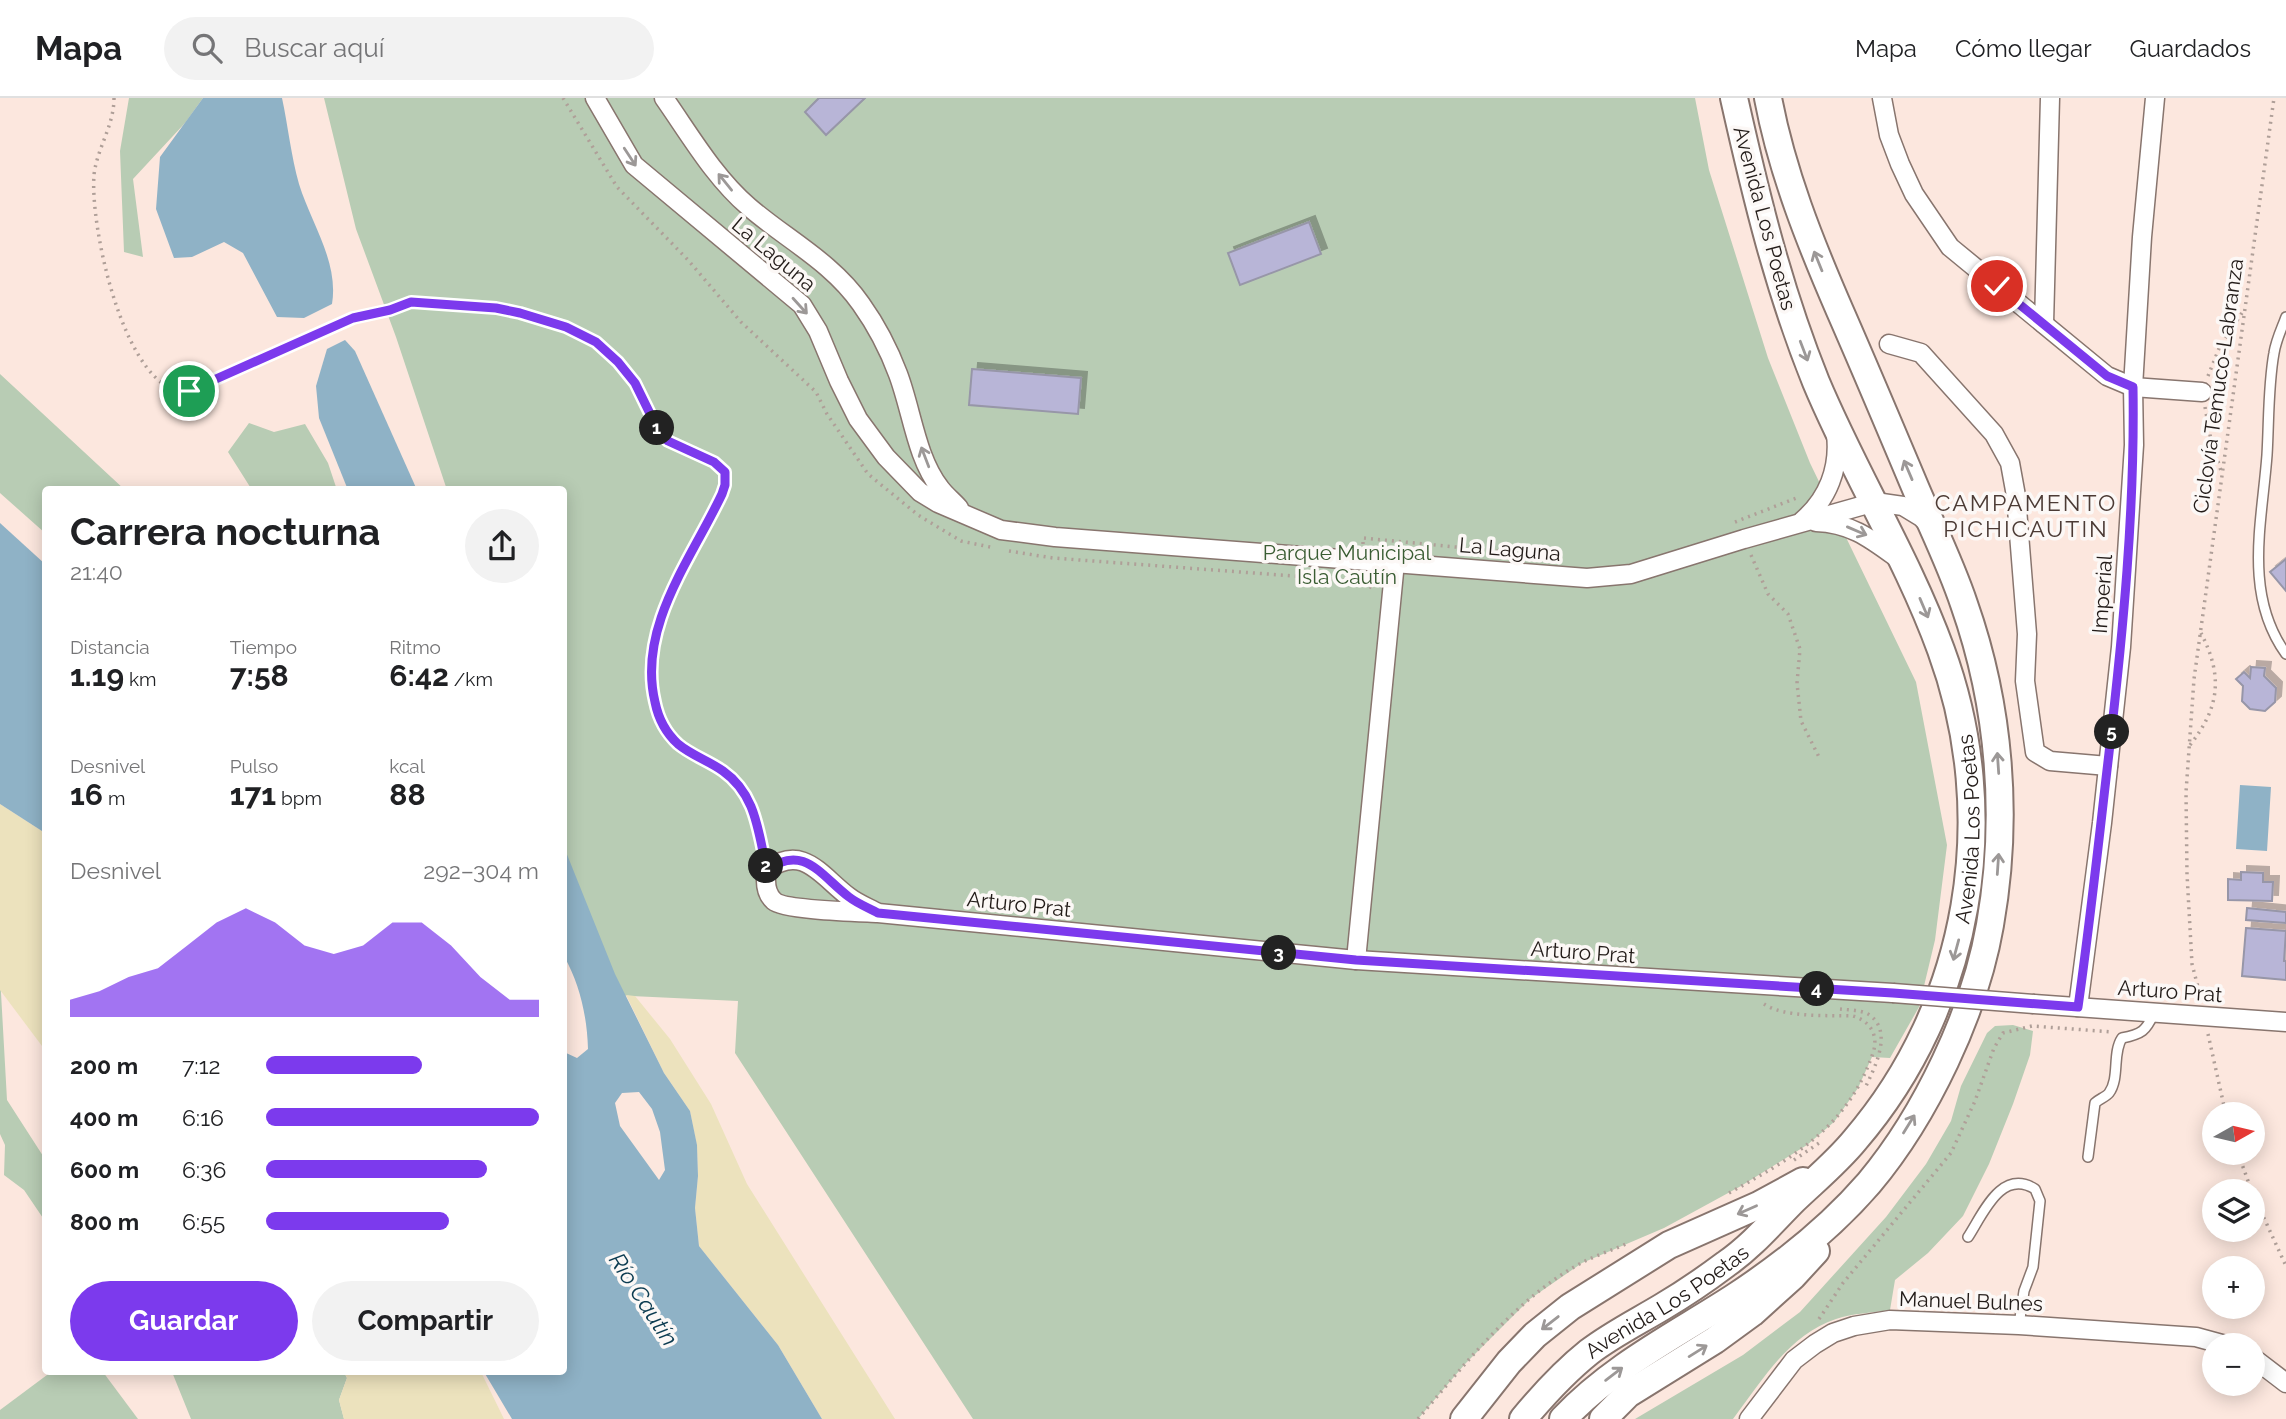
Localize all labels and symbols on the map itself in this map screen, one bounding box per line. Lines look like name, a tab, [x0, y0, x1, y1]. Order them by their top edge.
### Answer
street label: Avenida Los Poetas	[1728, 123, 1802, 313]
one-way arrow	[623, 146, 637, 166]
one-way arrow	[718, 174, 733, 192]
street label: La Laguna	[727, 212, 821, 296]
one-way arrow	[1811, 250, 1824, 272]
pin	[1967, 256, 2027, 316]
street label: Ciclovía Temuco-Labranza	[2188, 257, 2248, 515]
one-way arrow	[792, 297, 808, 315]
one-way arrow	[1799, 340, 1812, 362]
pin	[159, 361, 219, 421]
pin: 1	[640, 410, 674, 446]
one-way arrow	[918, 447, 931, 469]
one-way arrow	[1900, 460, 1913, 481]
district label: CAMPAMENTO PICHICAUTIN	[1935, 489, 2117, 542]
one-way arrow	[1846, 525, 1867, 538]
street label: La Laguna	[1458, 532, 1562, 566]
park label: Parque Municipal Isla Cautín	[1263, 540, 1432, 589]
street label: Imperial	[2087, 553, 2117, 634]
one-way arrow	[1918, 597, 1931, 619]
pin: 5	[2094, 714, 2130, 750]
street label: Avenida Los Poetas	[1949, 733, 1984, 926]
one-way arrow	[1991, 752, 2004, 775]
pin: 2	[748, 848, 784, 884]
one-way arrow	[1992, 853, 2005, 876]
street label: Arturo Prat	[966, 886, 1072, 922]
pin: 3	[1262, 936, 1296, 970]
street label: Arturo Prat	[1530, 936, 1636, 968]
one-way arrow	[1948, 938, 1961, 960]
pin: 4	[1800, 972, 1834, 1006]
street label: Arturo Prat	[2117, 975, 2223, 1007]
north arrow	[2202, 1102, 2264, 1166]
one-way arrow	[1903, 1114, 1917, 1134]
one-way arrow	[1737, 1204, 1758, 1217]
street label: Avenida Los Poetas	[1580, 1239, 1754, 1363]
water label: Río Cautín	[604, 1248, 684, 1350]
street label: Manuel Bulnes	[1899, 1286, 2043, 1316]
one-way arrow	[1542, 1315, 1560, 1330]
one-way arrow	[1687, 1344, 1707, 1358]
one-way arrow	[1604, 1366, 1623, 1381]

